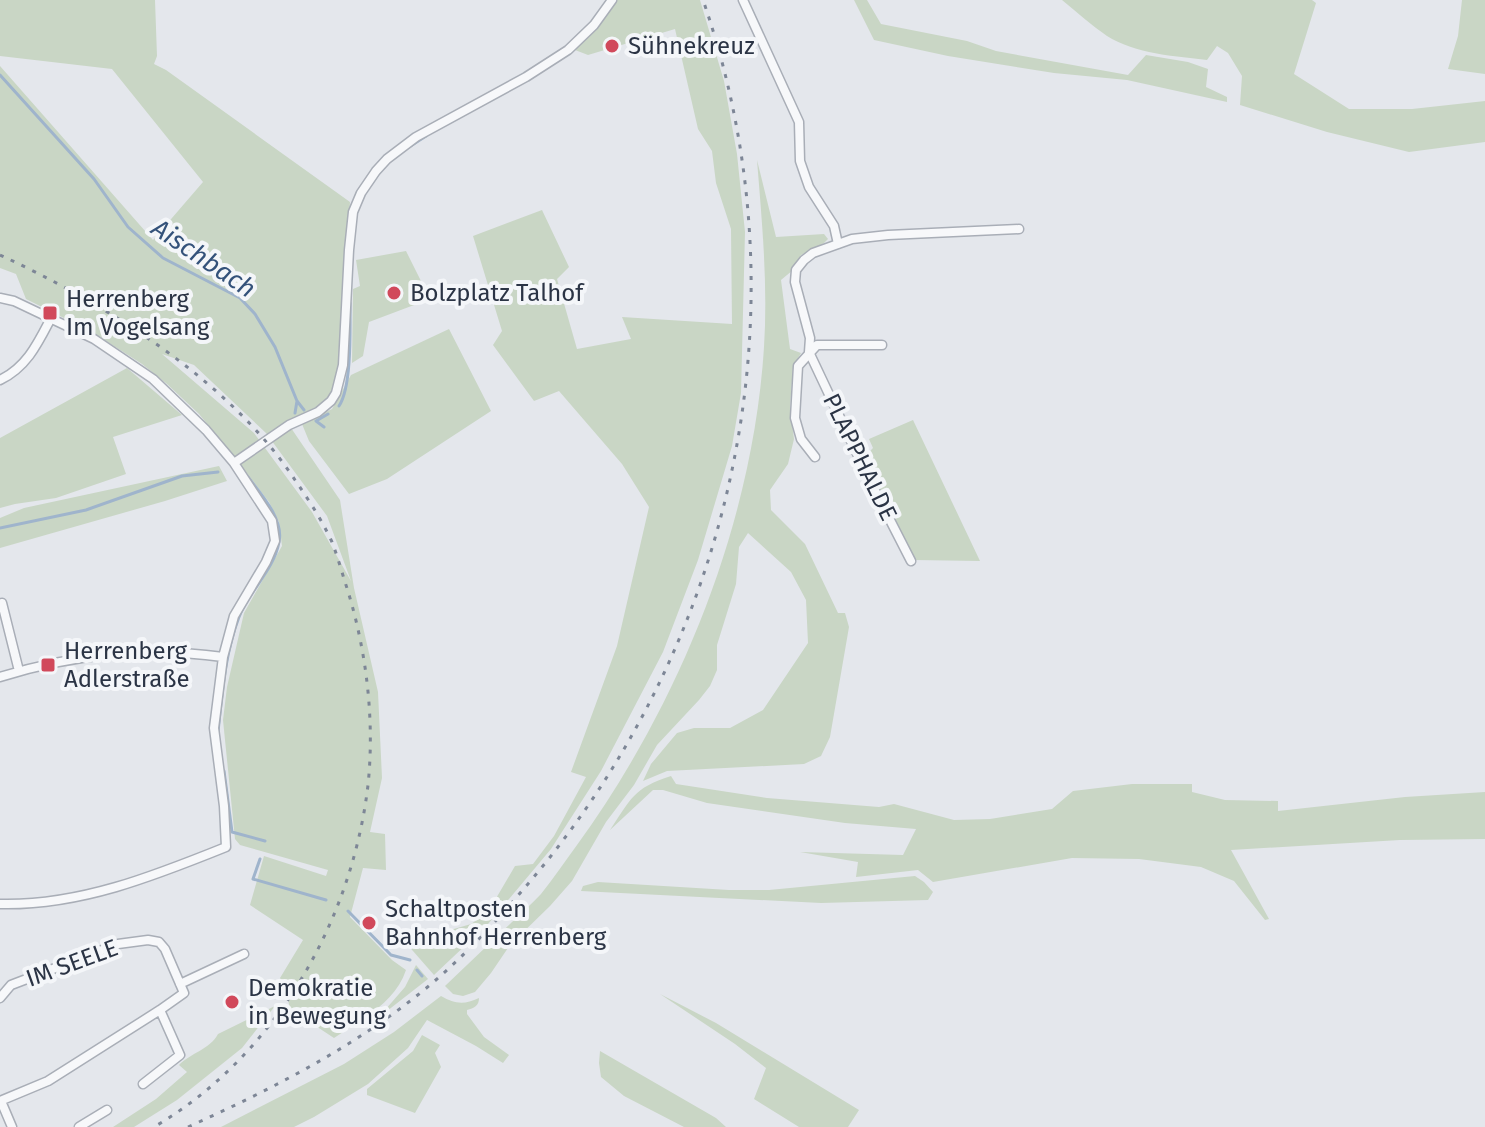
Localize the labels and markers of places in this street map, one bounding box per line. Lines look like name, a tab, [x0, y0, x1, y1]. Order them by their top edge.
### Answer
place label: Sühnekreuz	[628, 32, 755, 60]
marker: Sühnekreuz	[603, 37, 621, 55]
place label: Bolzplatz Talhof	[410, 279, 585, 307]
marker: Bolzplatz Talhof	[385, 284, 403, 302]
place label: Herrenberg Im Vogelsang	[66, 285, 210, 341]
marker: Herrenberg Im Vogelsang	[41, 304, 59, 322]
place label: Herrenberg Adlerstraße	[64, 637, 190, 693]
marker: Herrenberg Adlerstraße	[39, 656, 57, 674]
place label: Schaltposten Bahnhof Herrenberg	[385, 895, 607, 951]
marker: Schaltposten Bahnhof Herrenberg	[360, 914, 378, 932]
place label: Demokratie in Bewegung	[248, 974, 386, 1030]
marker: Demokratie in Bewegung	[223, 993, 241, 1011]

